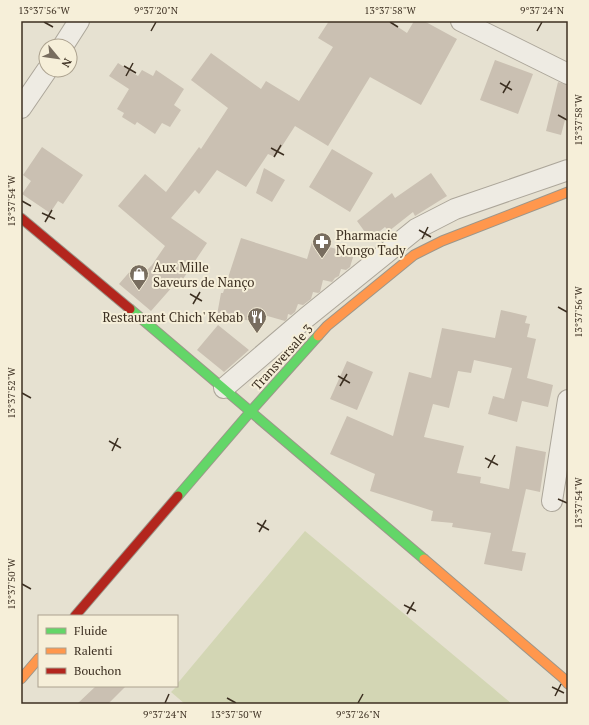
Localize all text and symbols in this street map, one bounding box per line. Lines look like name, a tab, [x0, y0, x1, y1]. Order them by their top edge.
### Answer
text: 13°37'56"W	[18, 4, 70, 17]
text: 9°37'20"N	[134, 4, 179, 17]
text: 13°37'58"W	[364, 4, 416, 17]
text: 9°37'24"N	[520, 4, 565, 17]
north arrow	[38, 38, 78, 78]
text: N	[58, 56, 75, 70]
text: 13°37'58"W	[572, 94, 585, 146]
text: 13°37'54"W	[5, 175, 18, 227]
place label: Pharmacie Nongo Tady	[336, 226, 406, 259]
pharmacy icon: Pharmacie Nongo Tady	[311, 231, 333, 259]
place label: Aux Mille Saveurs de Nanço	[153, 258, 254, 291]
shop icon: Aux Mille Saveurs de Nanço	[128, 263, 150, 291]
text: 13°37'56"W	[572, 286, 585, 338]
restaurant icon: Restaurant Chich' Kebab	[246, 306, 268, 334]
place label: Restaurant Chich' Kebab	[103, 308, 243, 326]
street label: Transversale 3	[247, 320, 317, 394]
text: 13°37'52"W	[5, 367, 18, 419]
text: 13°37'54"W	[572, 477, 585, 529]
text: 13°37'50"W	[5, 558, 18, 610]
legend	[38, 615, 178, 687]
text: Fluide	[74, 623, 107, 638]
text: Ralenti	[74, 643, 113, 658]
text: Bouchon	[74, 663, 121, 678]
text: 9°37'24"N	[143, 708, 188, 721]
text: 13°37'50"W	[210, 708, 262, 721]
text: 9°37'26"N	[336, 708, 381, 721]

